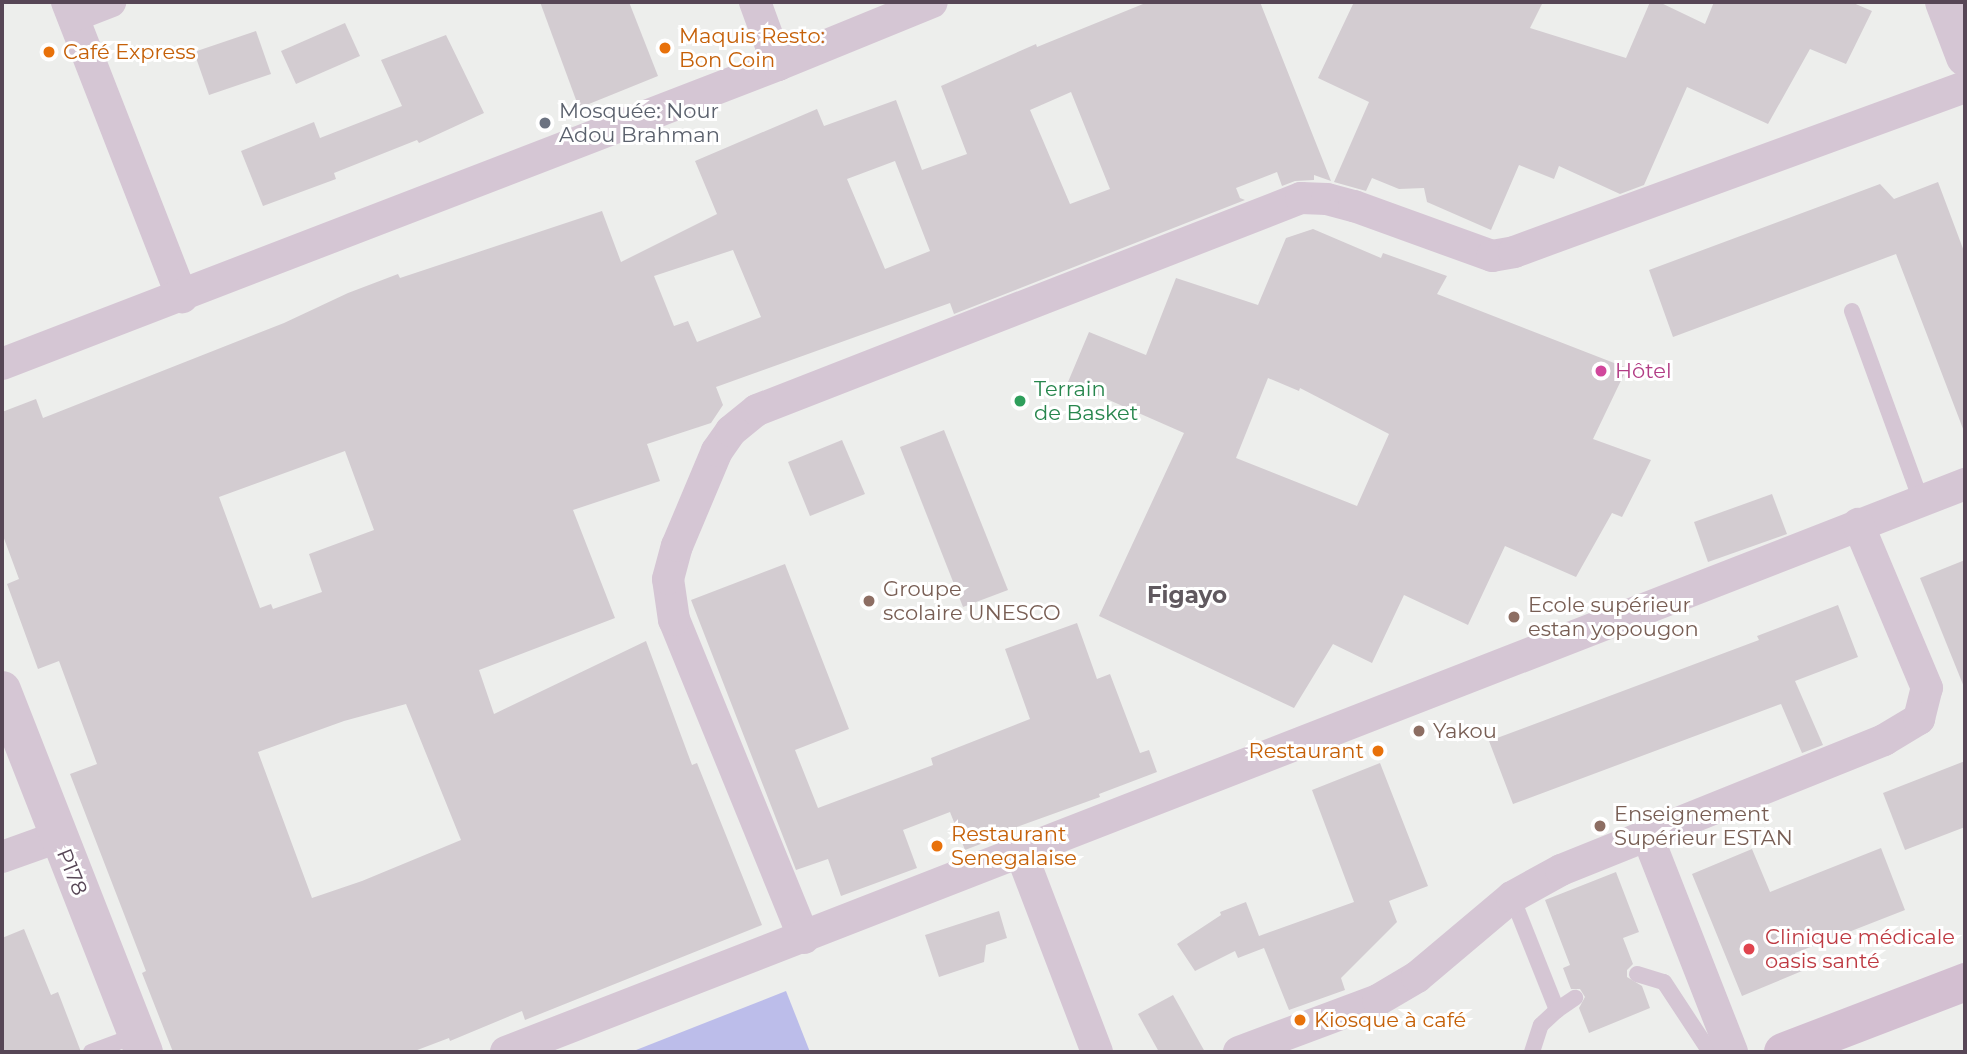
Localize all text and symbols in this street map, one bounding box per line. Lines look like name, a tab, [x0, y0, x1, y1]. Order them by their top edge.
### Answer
place label: Maquis Resto: Bon Coin	[679, 23, 825, 73]
place label: Café Express	[63, 39, 196, 65]
marker: Maquis Resto: Bon Coin	[657, 40, 673, 56]
marker: Café Express	[41, 44, 57, 60]
place label: Mosquée: Nour Adou Brahman	[559, 98, 720, 148]
marker: Mosquée: Nour Adou Brahman	[537, 115, 553, 131]
place label: Hôtel	[1615, 358, 1672, 384]
marker: Hôtel	[1593, 363, 1609, 379]
place label: Terrain de Basket	[1034, 376, 1138, 426]
marker: Terrain de Basket	[1012, 393, 1028, 409]
place label: Groupe scolaire UNESCO	[883, 576, 1061, 626]
district label: Figayo	[1147, 581, 1227, 609]
place label: Ecole supérieur estan yopougon	[1528, 592, 1699, 642]
marker: Groupe scolaire UNESCO	[861, 593, 877, 609]
marker: Ecole supérieur estan yopougon	[1506, 609, 1522, 625]
place label: Yakou	[1433, 718, 1497, 744]
marker: Yakou	[1411, 723, 1427, 739]
place label: Restaurant	[1249, 738, 1364, 764]
marker: Restaurant	[1370, 743, 1386, 759]
place label: Enseignement Supérieur ESTAN	[1614, 801, 1793, 851]
marker: Enseignement Supérieur ESTAN	[1592, 818, 1608, 834]
place label: Restaurant Senegalaise	[951, 821, 1077, 871]
marker: Restaurant Senegalaise	[929, 838, 945, 854]
street label: P178	[51, 845, 93, 899]
place label: Clinique médicale oasis santé	[1765, 924, 1955, 974]
marker: Clinique médicale oasis santé	[1739, 939, 1759, 959]
place label: Kiosque à café	[1314, 1007, 1466, 1033]
marker: Kiosque à café	[1292, 1012, 1308, 1028]

